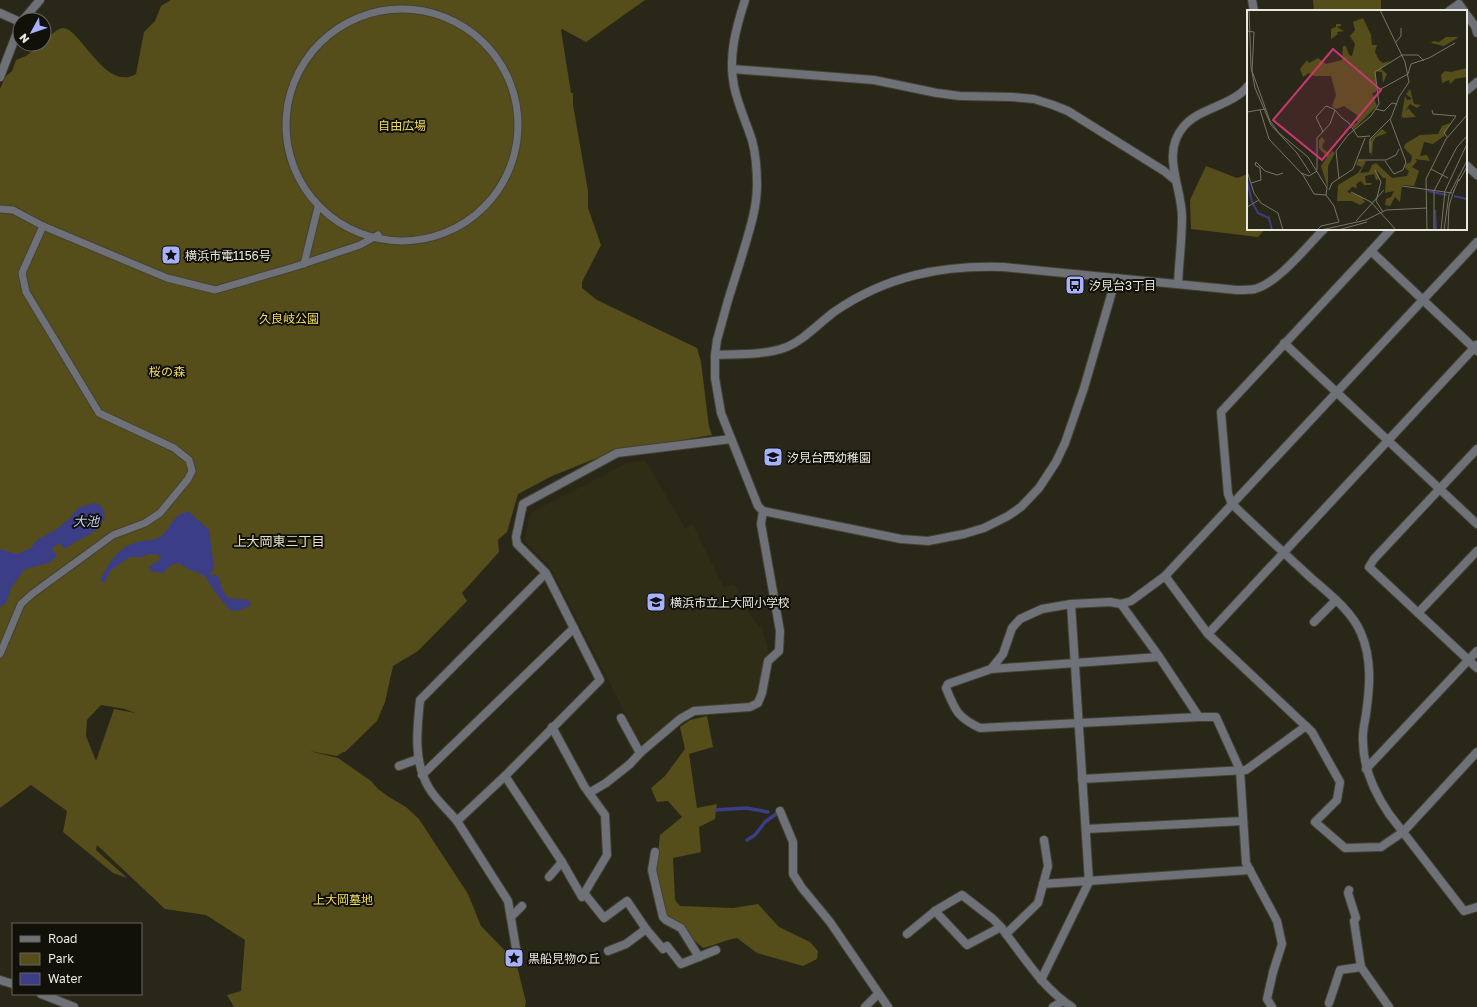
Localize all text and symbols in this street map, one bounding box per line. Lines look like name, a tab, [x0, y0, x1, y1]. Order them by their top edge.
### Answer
inset map	[1247, 10, 1467, 230]
north arrow	[12, 12, 52, 52]
text: N	[16, 31, 32, 46]
park label: 自由広場	[378, 118, 426, 133]
place icon: 横浜市電1156号	[160, 244, 182, 266]
place label: 横浜市電1156号	[185, 248, 271, 263]
bus stop icon: 汐見台3丁目	[1064, 274, 1086, 296]
place label: 汐見台3丁目	[1089, 278, 1156, 293]
park label: 久良岐公園	[259, 311, 319, 326]
park label: 桜の森	[149, 364, 185, 379]
school or university icon: 汐見台西幼稚園	[762, 446, 784, 468]
place label: 汐見台西幼稚園	[787, 450, 871, 465]
water label: 大池	[73, 513, 101, 529]
district label: 上大岡東三丁目	[233, 533, 325, 549]
school or university icon: 横浜市立上大岡小学校	[645, 591, 667, 613]
place label: 横浜市立上大岡小学校	[670, 595, 790, 610]
park label: 上大岡墓地	[313, 892, 373, 907]
legend	[12, 923, 142, 995]
text: Road	[48, 931, 77, 946]
place icon: 黒船見物の丘	[503, 947, 525, 969]
text: Park	[48, 951, 74, 966]
place label: 黒船見物の丘	[528, 951, 600, 966]
text: Water	[48, 971, 82, 986]

